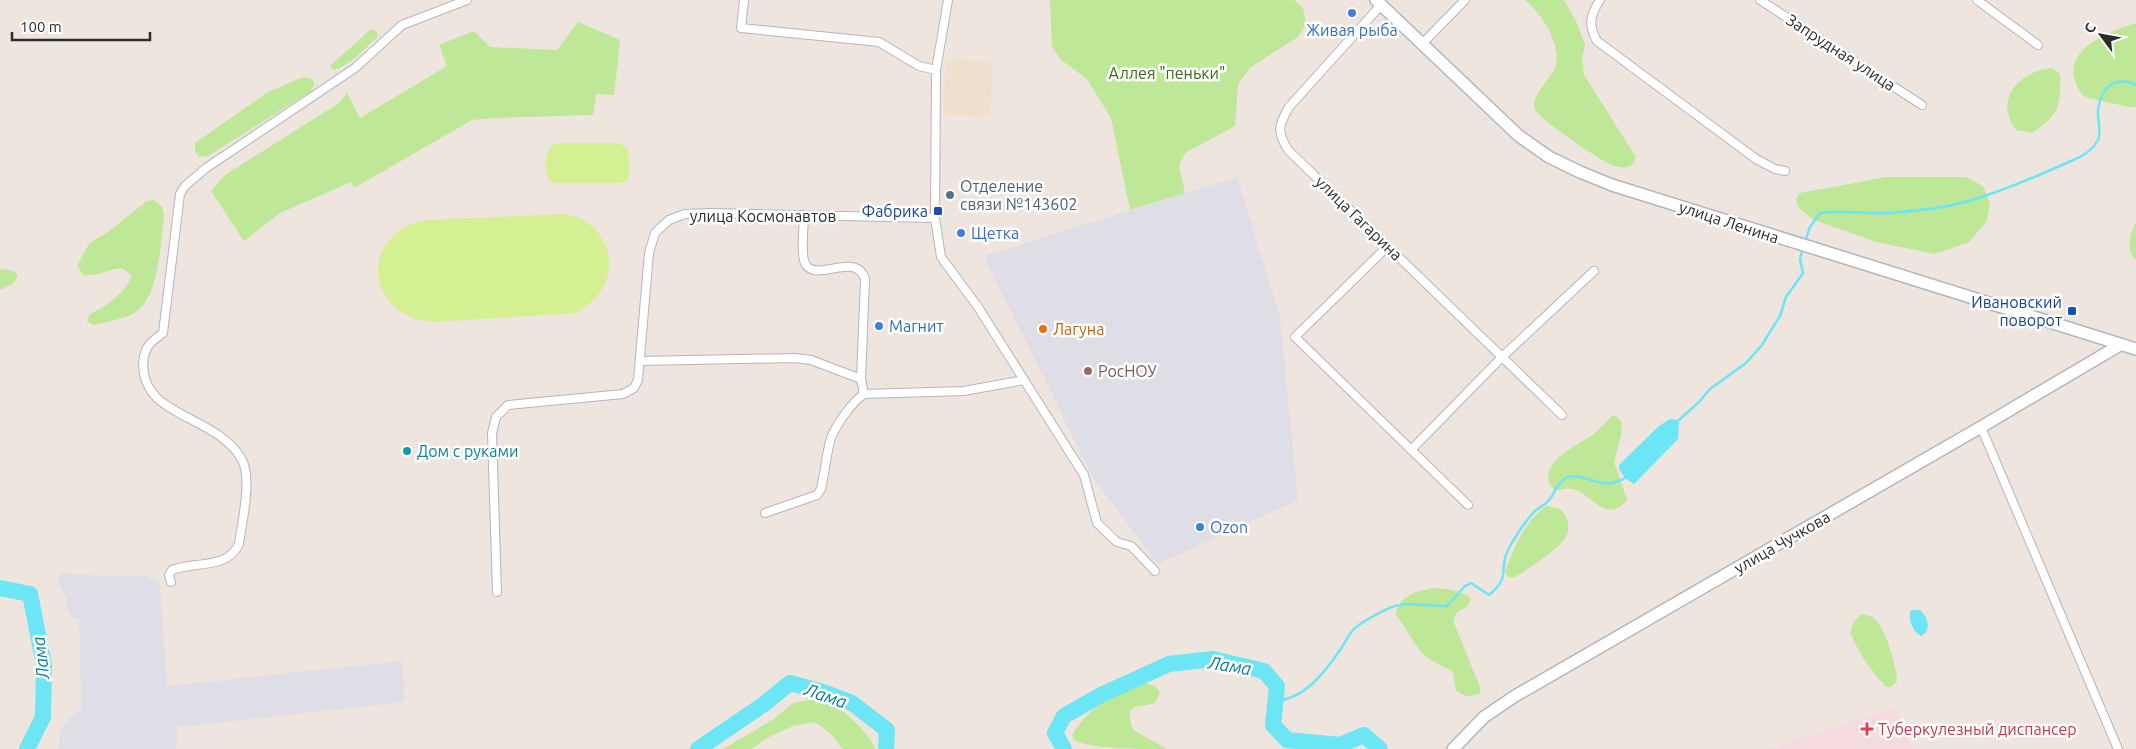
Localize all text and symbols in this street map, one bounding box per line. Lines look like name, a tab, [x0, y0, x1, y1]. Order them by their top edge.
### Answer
marker: Живая рыба	[1346, 7, 1358, 19]
scale bar	[12, 10, 150, 42]
street label: Запрудная улица	[1783, 10, 1899, 94]
north arrow	[2076, 10, 2126, 60]
text: 100 m	[20, 18, 62, 35]
text: С	[2081, 20, 2099, 36]
place label: Живая рыба	[1306, 21, 1398, 39]
park label: Аллея "пеньки"	[1109, 64, 1225, 82]
street label: улица Гагарина	[1312, 172, 1406, 264]
place label: Отделение связи №143602	[960, 177, 1077, 213]
marker: Отделение связи №143602	[944, 189, 956, 201]
street label: улица Ленина	[1677, 197, 1781, 247]
place label: Фабрика	[861, 202, 928, 220]
marker: Фабрика	[932, 205, 944, 217]
street label: улица Космонавтов	[690, 207, 836, 225]
place label: Щетка	[971, 224, 1019, 242]
marker: Щетка	[955, 227, 967, 239]
place label: Ивановский поворот	[1971, 293, 2062, 329]
marker: Ивановский поворот	[2066, 305, 2078, 317]
place label: Магнит	[889, 317, 944, 335]
marker: Магнит	[873, 320, 885, 332]
place label: Лагуна	[1053, 320, 1104, 338]
marker: Лагуна	[1037, 323, 1049, 335]
place label: РосНОУ	[1098, 362, 1156, 380]
marker: РосНОУ	[1082, 365, 1094, 377]
place label: Дом с руками	[417, 442, 519, 460]
marker: Дом с руками	[401, 445, 413, 457]
street label: улица Чучкова	[1731, 507, 1833, 577]
place label: Ozon	[1210, 518, 1248, 536]
marker: Ozon	[1194, 521, 1206, 533]
water label: Лама	[27, 635, 53, 682]
water label: Лама	[1206, 652, 1253, 678]
water label: Лама	[801, 678, 850, 712]
place label: Туберкулезный диспансер	[1878, 720, 2077, 738]
marker: Туберкулезный диспансер	[1860, 722, 1874, 736]

